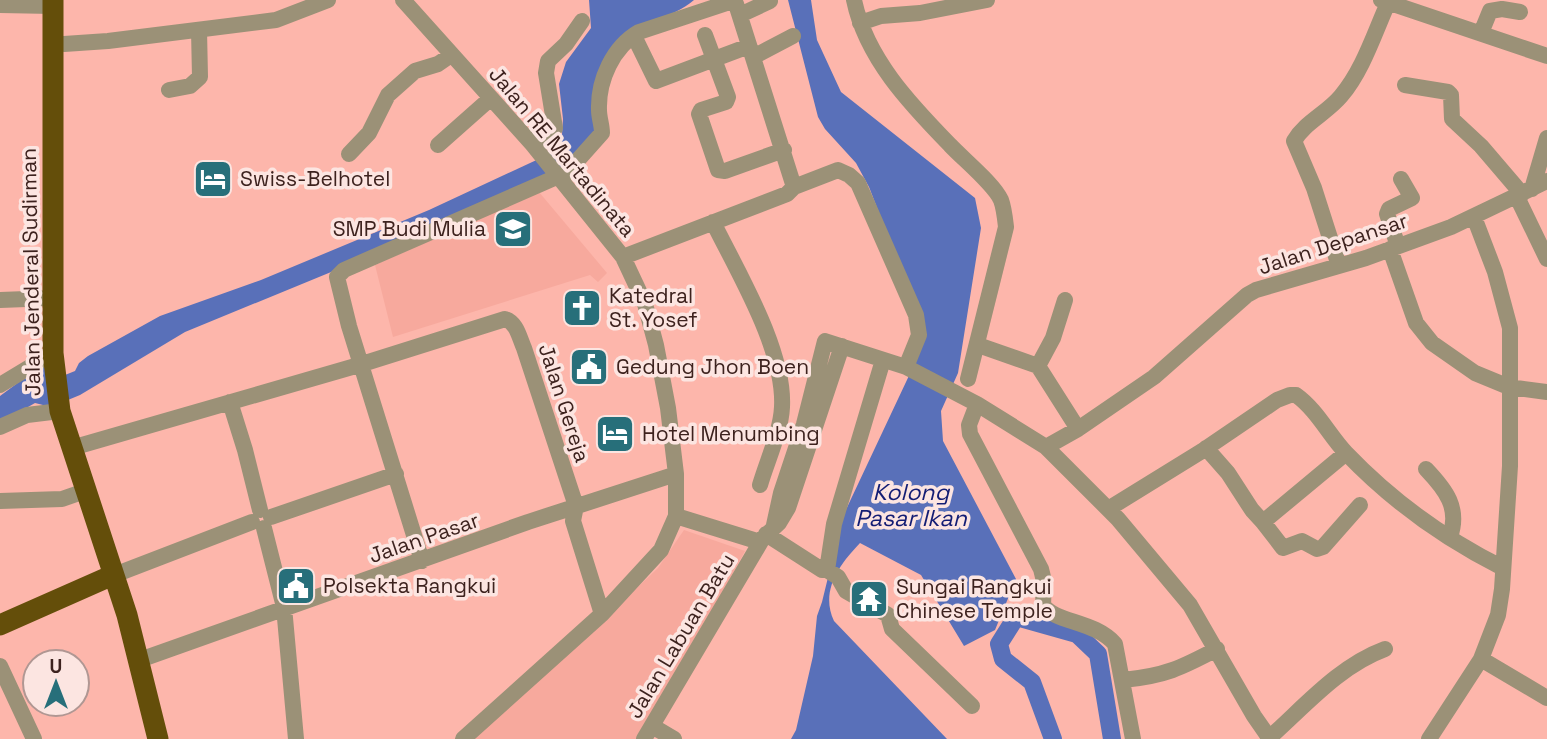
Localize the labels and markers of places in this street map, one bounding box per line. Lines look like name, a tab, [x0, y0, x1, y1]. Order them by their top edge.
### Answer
hotel icon: Swiss-Belhotel	[192, 158, 234, 200]
place label: Swiss-Belhotel	[240, 165, 390, 192]
school or university icon: SMP Budi Mulia	[492, 208, 534, 250]
place label: SMP Budi Mulia	[333, 215, 486, 242]
place label: Katedral St. Yosef	[609, 282, 698, 333]
church icon: Katedral St. Yosef	[561, 287, 603, 329]
public building icon: Gedung Jhon Boen	[568, 346, 610, 388]
place label: Gedung Jhon Boen	[616, 353, 809, 380]
hotel icon: Hotel Menumbing	[594, 413, 636, 455]
place label: Hotel Menumbing	[642, 420, 820, 447]
public building icon: Polsekta Rangkui	[275, 565, 317, 607]
place label: Polsekta Rangkui	[323, 572, 496, 599]
place label: Sungai Rangkui Chinese Temple	[896, 573, 1053, 624]
temple icon: Sungai Rangkui Chinese Temple	[848, 578, 890, 620]

